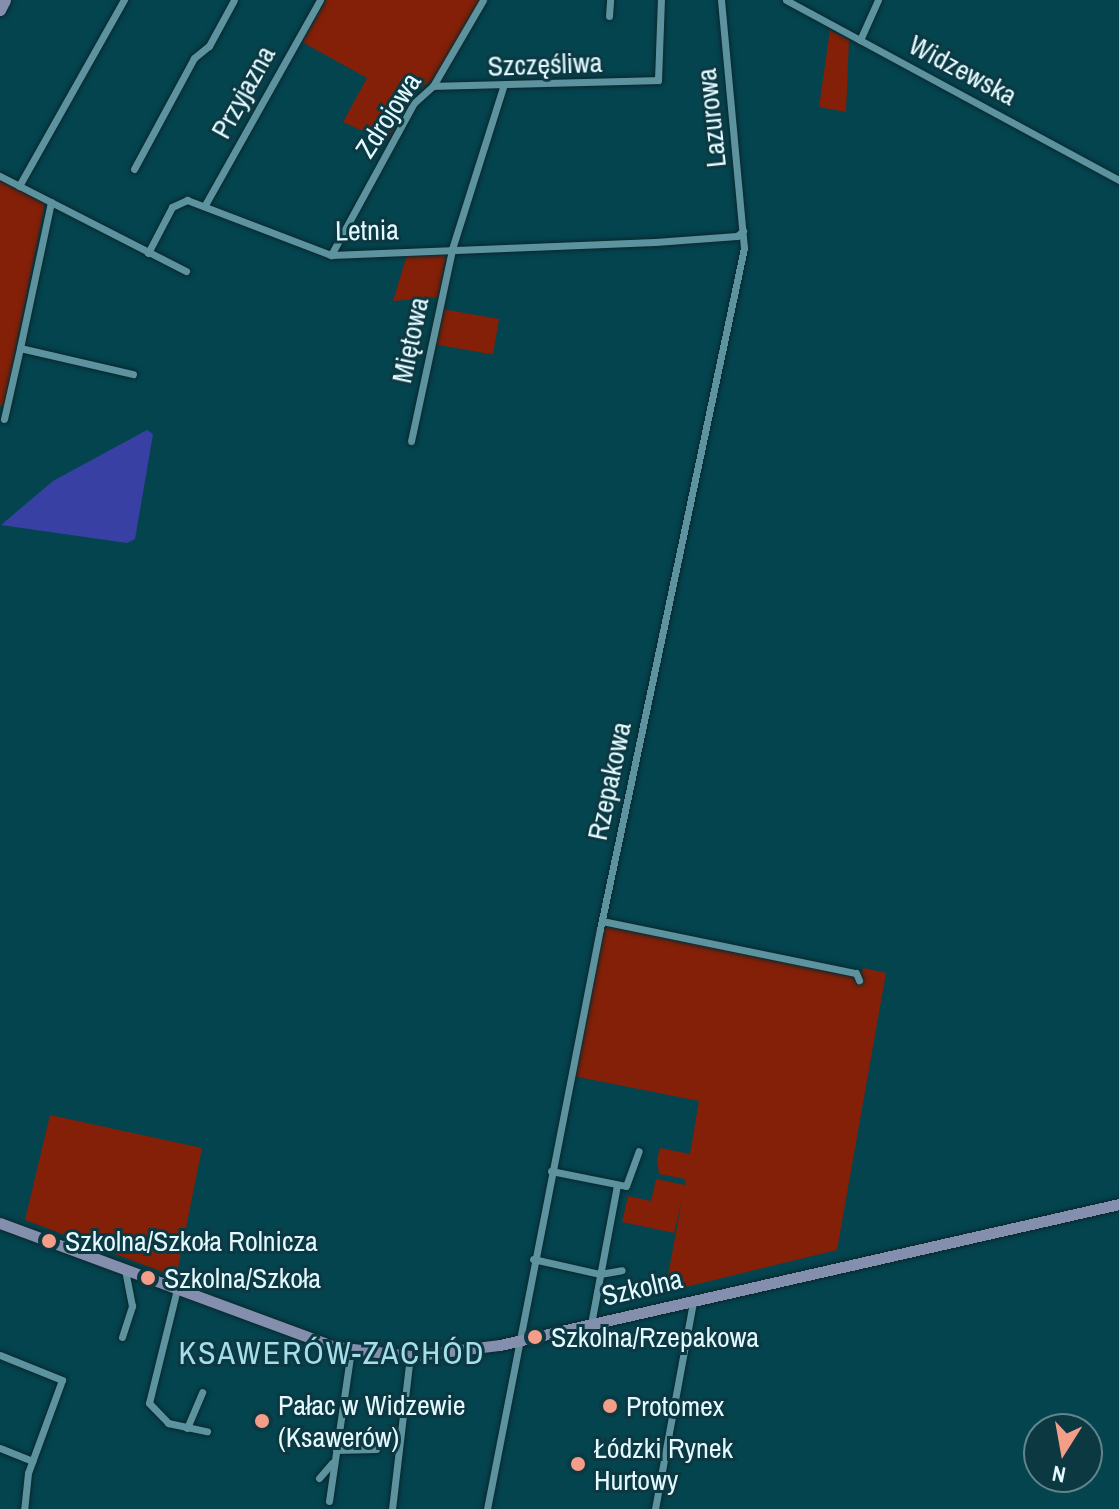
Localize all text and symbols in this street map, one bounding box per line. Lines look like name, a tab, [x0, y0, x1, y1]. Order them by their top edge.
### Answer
street label: Widzewska	[903, 28, 1023, 112]
street label: Przyjazna	[204, 40, 282, 144]
street label: Szczęśliwa	[487, 45, 603, 83]
street label: Zdrojowa	[348, 66, 428, 164]
street label: Lazurowa	[689, 67, 733, 169]
street label: Letnia	[335, 213, 399, 247]
street label: Miętowa	[385, 294, 435, 386]
street label: Rzepakowa	[580, 719, 638, 843]
place label: Szkolna/Szkoła Rolnicza	[65, 1224, 318, 1258]
marker: Szkolna/Szkoła Rolnicza	[40, 1232, 58, 1250]
place label: Szkolna/Szkoła	[164, 1261, 321, 1295]
street label: Szkolna	[598, 1261, 686, 1313]
marker: Szkolna/Szkoła	[139, 1269, 157, 1287]
place label: Szkolna/Rzepakowa	[551, 1320, 759, 1354]
marker: Szkolna/Rzepakowa	[526, 1328, 544, 1346]
district label: KSAWERÓW-ZACHÓD	[178, 1334, 486, 1372]
place label: Pałac w Widzewie (Ksawerów)	[278, 1388, 466, 1454]
place label: Protomex	[626, 1389, 724, 1423]
marker: Protomex	[601, 1397, 619, 1415]
marker: Pałac w Widzewie (Ksawerów)	[253, 1412, 271, 1430]
north arrow	[1023, 1413, 1103, 1493]
place label: Łódzki Rynek Hurtowy	[594, 1431, 733, 1497]
marker: Łódzki Rynek Hurtowy	[569, 1455, 587, 1473]
text: N	[1050, 1459, 1068, 1491]

